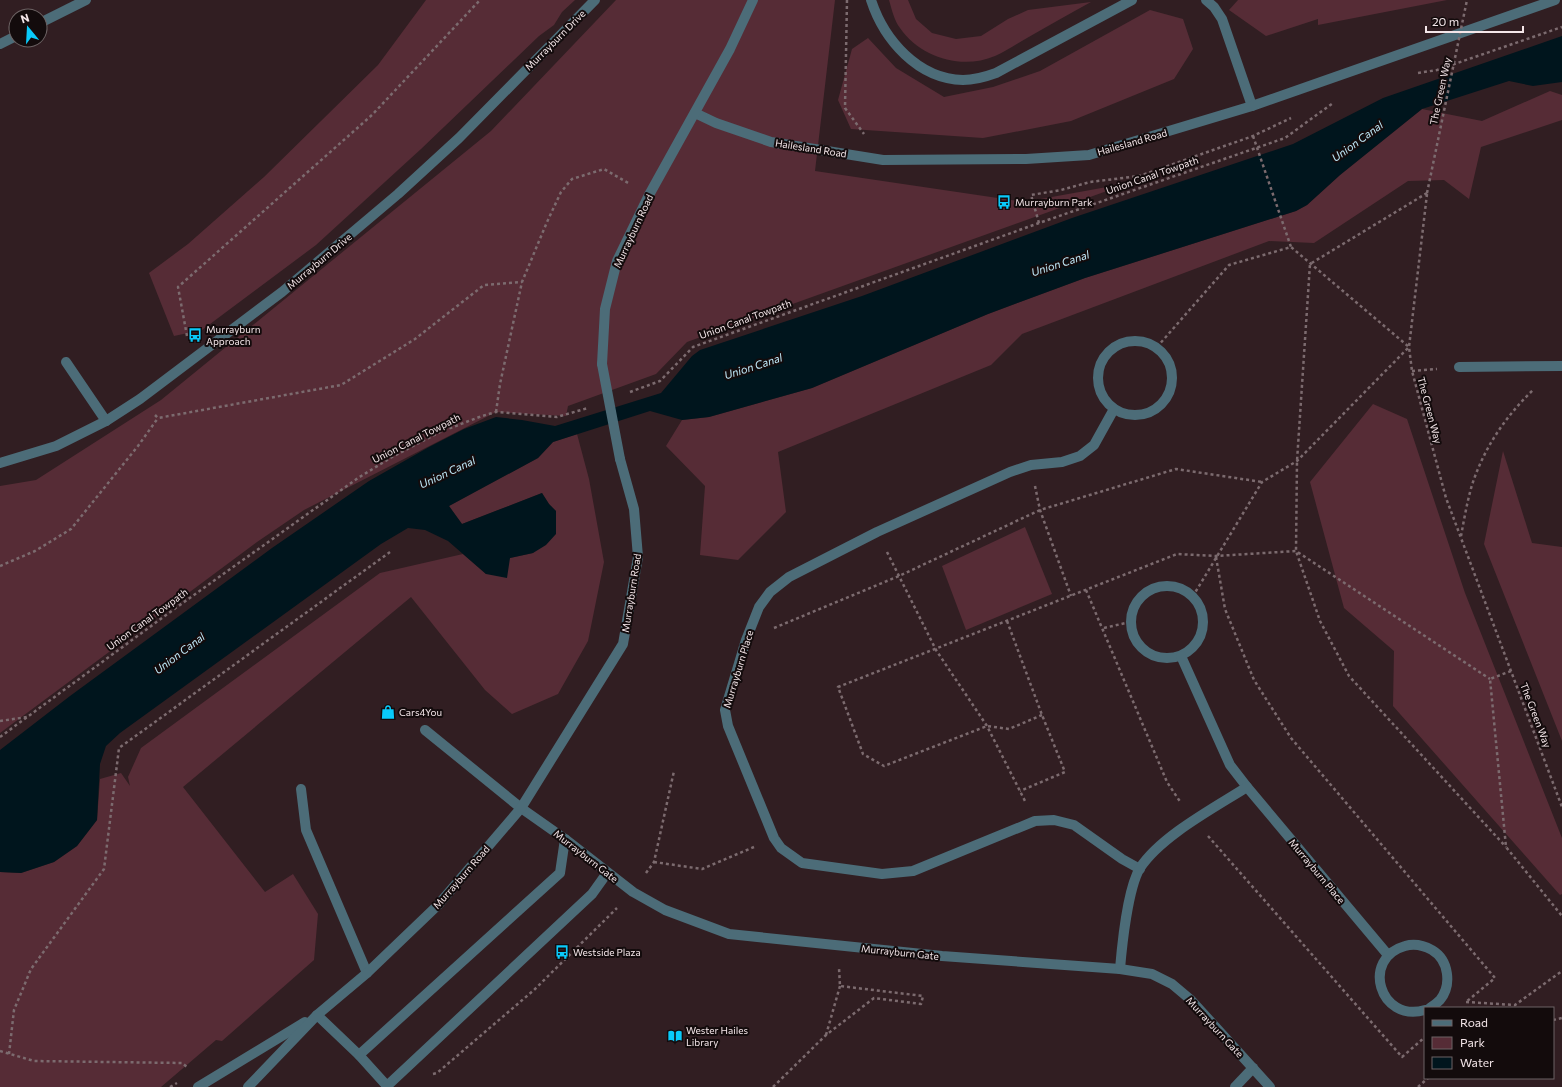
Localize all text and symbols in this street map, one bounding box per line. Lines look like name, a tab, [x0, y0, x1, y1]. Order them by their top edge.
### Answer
street label: Murrayburn Drive	[522, 7, 588, 73]
north arrow	[8, 8, 48, 48]
scale bar	[1426, 8, 1523, 34]
text: N	[19, 11, 31, 25]
text: 20 m	[1432, 14, 1459, 28]
street label: The Green Way	[1427, 56, 1453, 126]
water label: Union Canal	[1329, 118, 1385, 164]
street label: Hailesland Road	[1096, 126, 1169, 158]
street label: Hailesland Road	[774, 136, 848, 160]
street label: Union Canal Towpath	[1104, 154, 1200, 196]
street label: Murrayburn Road	[611, 192, 655, 270]
bus stop icon: Murrayburn Park	[996, 194, 1012, 210]
place label: Murrayburn Park	[1015, 196, 1093, 208]
street label: Murrayburn Drive	[284, 230, 354, 292]
water label: Union Canal	[1029, 247, 1091, 278]
street label: Union Canal Towpath	[697, 297, 793, 341]
place label: Murrayburn Approach	[206, 323, 261, 347]
bus stop icon: Murrayburn Approach	[187, 327, 203, 343]
water label: Union Canal	[722, 350, 784, 381]
street label: The Green Way	[1415, 375, 1445, 445]
street label: Union Canal Towpath	[370, 411, 462, 465]
water label: Union Canal	[417, 453, 477, 491]
street label: Murrayburn Road	[619, 552, 643, 633]
street label: Union Canal Towpath	[104, 586, 190, 652]
street label: Murrayburn Place	[720, 629, 756, 709]
water label: Union Canal	[151, 630, 207, 676]
street label: The Green Way	[1518, 681, 1554, 749]
shop icon: Cars4You	[380, 704, 396, 720]
place label: Cars4You	[399, 706, 442, 718]
street label: Murrayburn Gate	[551, 827, 621, 885]
street label: Murrayburn Place	[1286, 836, 1348, 906]
street label: Murrayburn Road	[430, 843, 492, 911]
street label: Murrayburn Gate	[860, 942, 940, 962]
bus stop icon: Westside Plaza	[554, 944, 570, 960]
place label: Westside Plaza	[573, 946, 641, 958]
street label: Murrayburn Gate	[1184, 994, 1246, 1060]
legend	[1424, 1007, 1554, 1079]
text: Road	[1460, 1015, 1488, 1029]
place label: Wester Hailes Library	[686, 1024, 749, 1048]
library icon: Wester Hailes Library	[667, 1028, 683, 1044]
text: Park	[1460, 1035, 1486, 1049]
text: Water	[1460, 1055, 1494, 1069]

